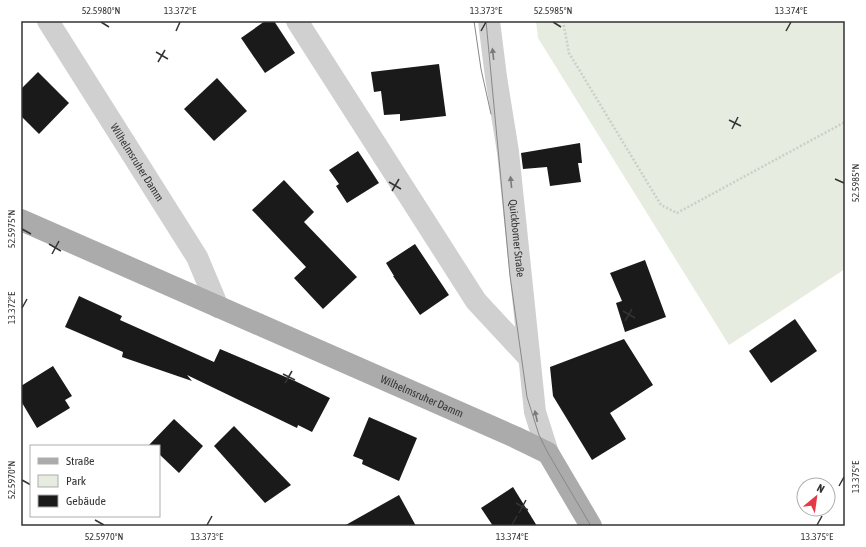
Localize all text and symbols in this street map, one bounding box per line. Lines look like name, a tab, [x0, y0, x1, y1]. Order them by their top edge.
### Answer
text: 52.5980°N	[82, 5, 120, 16]
text: 13.372°E	[164, 5, 197, 16]
text: 13.373°E	[470, 5, 503, 16]
text: 52.5985°N	[534, 5, 572, 16]
text: 13.374°E	[775, 5, 808, 16]
one-way arrow	[490, 48, 496, 60]
street label: Wilhelmsruher Damm	[108, 121, 166, 203]
text: 52.5985°N	[850, 164, 861, 202]
one-way arrow	[508, 176, 514, 189]
street label: Quickborner Straße	[507, 199, 527, 278]
text: 52.5975°N	[6, 210, 17, 248]
text: 13.372°E	[6, 291, 17, 324]
street label: Wilhelmsruher Damm	[379, 373, 465, 420]
one-way arrow	[532, 410, 538, 422]
legend	[30, 445, 160, 517]
text: Straße	[66, 454, 94, 468]
text: 13.375°E	[850, 460, 861, 493]
text: 52.5970°N	[6, 461, 17, 499]
text: Park	[66, 474, 87, 488]
north arrow	[796, 477, 836, 517]
text: N	[815, 481, 827, 495]
text: Gebäude	[66, 494, 106, 508]
text: 52.5970°N	[85, 531, 123, 542]
text: 13.373°E	[191, 531, 224, 542]
text: 13.374°E	[496, 531, 529, 542]
text: 13.375°E	[801, 531, 834, 542]

